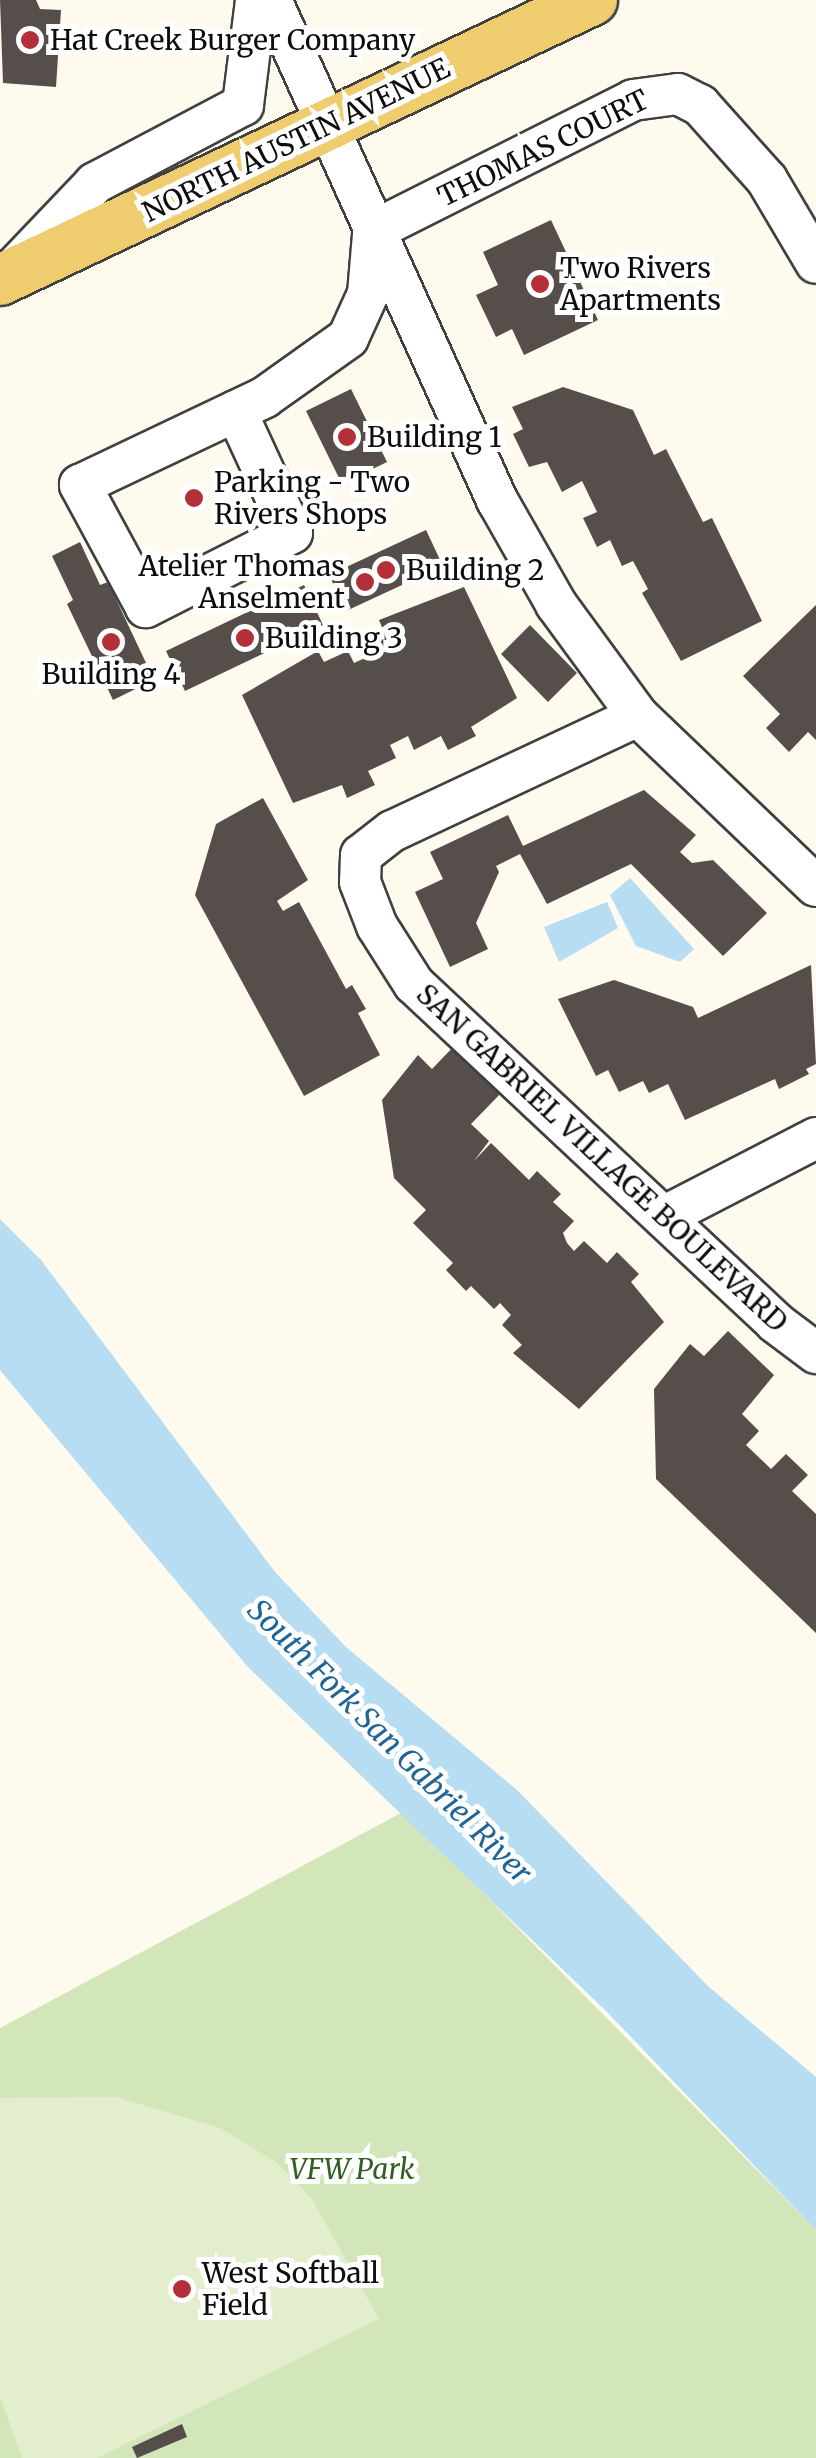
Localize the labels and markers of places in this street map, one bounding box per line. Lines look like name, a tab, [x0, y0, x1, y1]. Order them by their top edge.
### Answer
place label: Hat Creek Burger Company	[50, 23, 415, 57]
marker: Hat Creek Burger Company	[19, 29, 41, 51]
place label: Two Rivers Apartments	[560, 251, 721, 317]
marker: Two Rivers Apartments	[529, 273, 551, 295]
place label: Building 1	[367, 420, 501, 454]
marker: Building 1	[336, 426, 358, 448]
place label: Parking - Two Rivers Shops	[214, 465, 410, 531]
marker: Parking - Two Rivers Shops	[183, 487, 205, 509]
place label: Atelier Thomas Anselment	[138, 549, 345, 615]
place label: Building 2	[406, 553, 544, 587]
marker: Building 2	[375, 559, 397, 581]
marker: Atelier Thomas Anselment	[354, 571, 376, 593]
place label: Building 3	[265, 621, 403, 655]
marker: Building 3	[234, 627, 256, 649]
marker: Building 4	[100, 631, 122, 653]
place label: Building 4	[42, 657, 180, 691]
place label: West Softball Field	[202, 2256, 379, 2322]
marker: West Softball Field	[171, 2278, 193, 2300]

